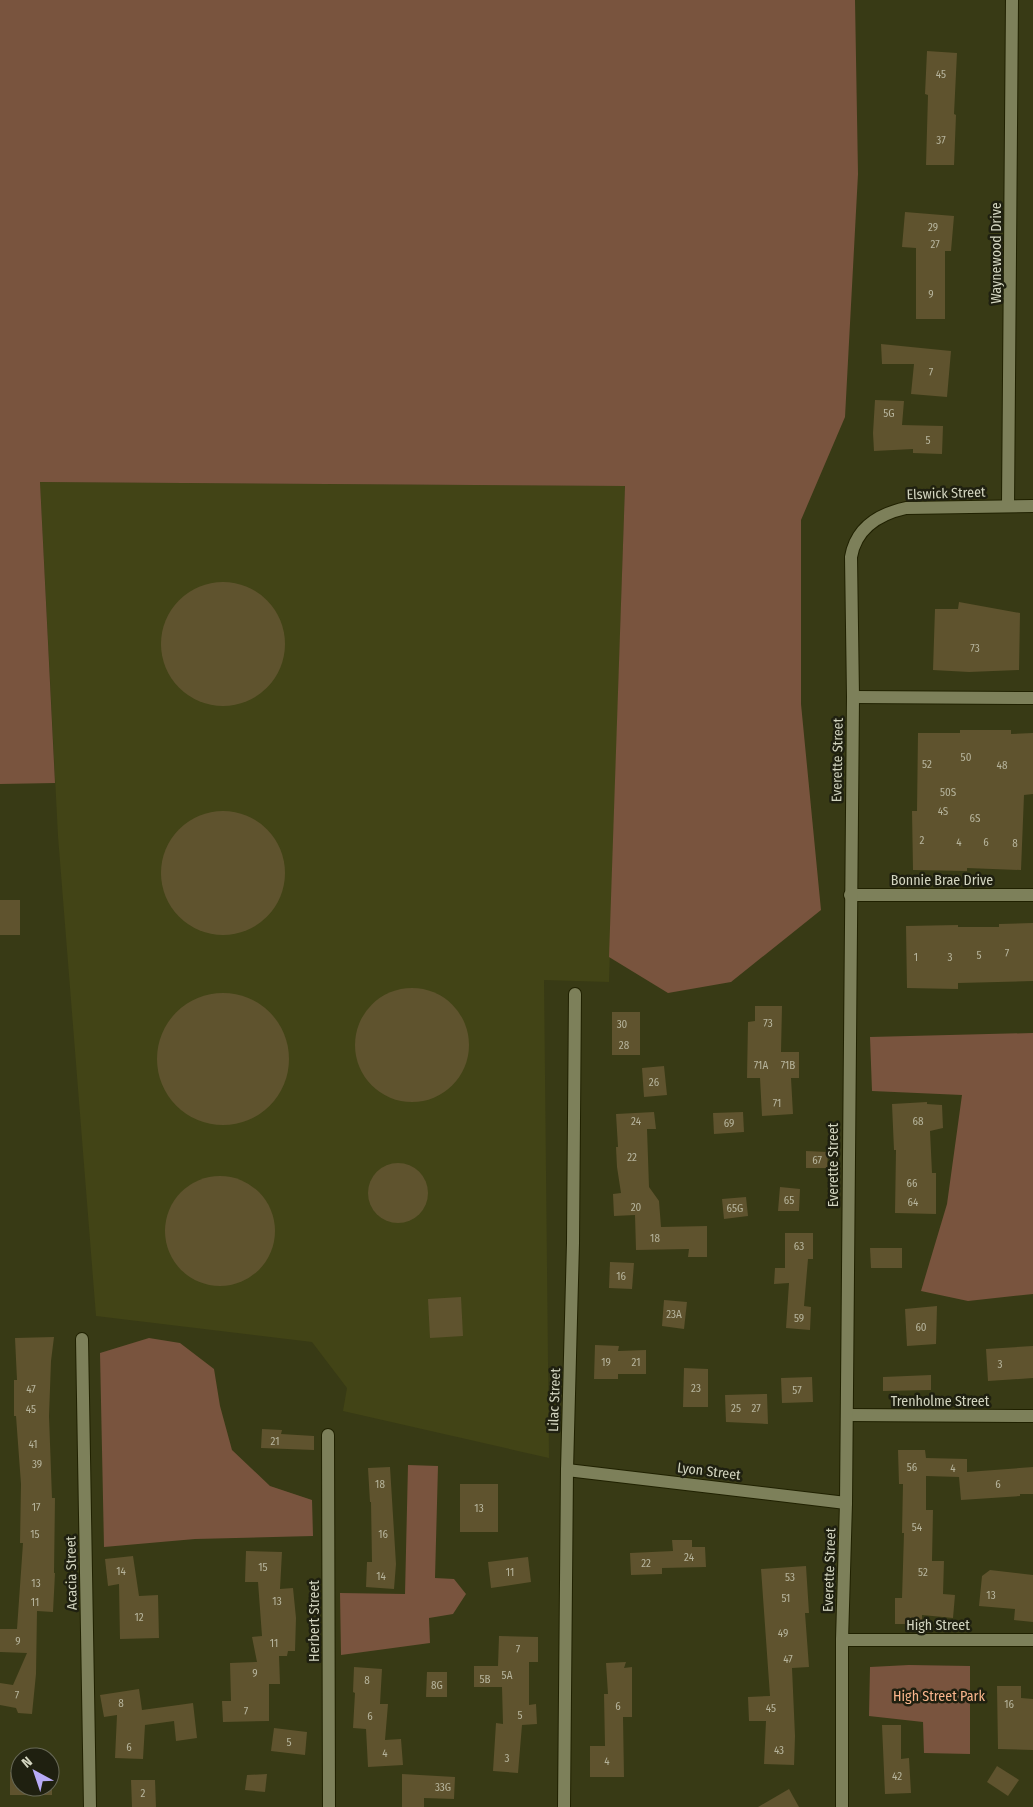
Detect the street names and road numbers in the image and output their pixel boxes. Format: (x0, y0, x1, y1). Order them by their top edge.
street label: Waynewood Drive (988, 202, 1005, 304)
street label: Elswick Street (906, 484, 986, 503)
street label: Everette Street (828, 717, 847, 802)
street label: Bonnie Brae Drive (891, 872, 993, 889)
street label: Everette Street (825, 1122, 842, 1207)
street label: Lilac Street (545, 1367, 564, 1432)
street label: Trenholme Street (891, 1393, 990, 1410)
street label: Lyon Street (676, 1459, 742, 1484)
street label: Everette Street (820, 1527, 839, 1612)
street label: Acacia Street (62, 1535, 81, 1610)
street label: Herbert Street (306, 1580, 323, 1662)
street label: High Street (906, 1617, 970, 1634)

